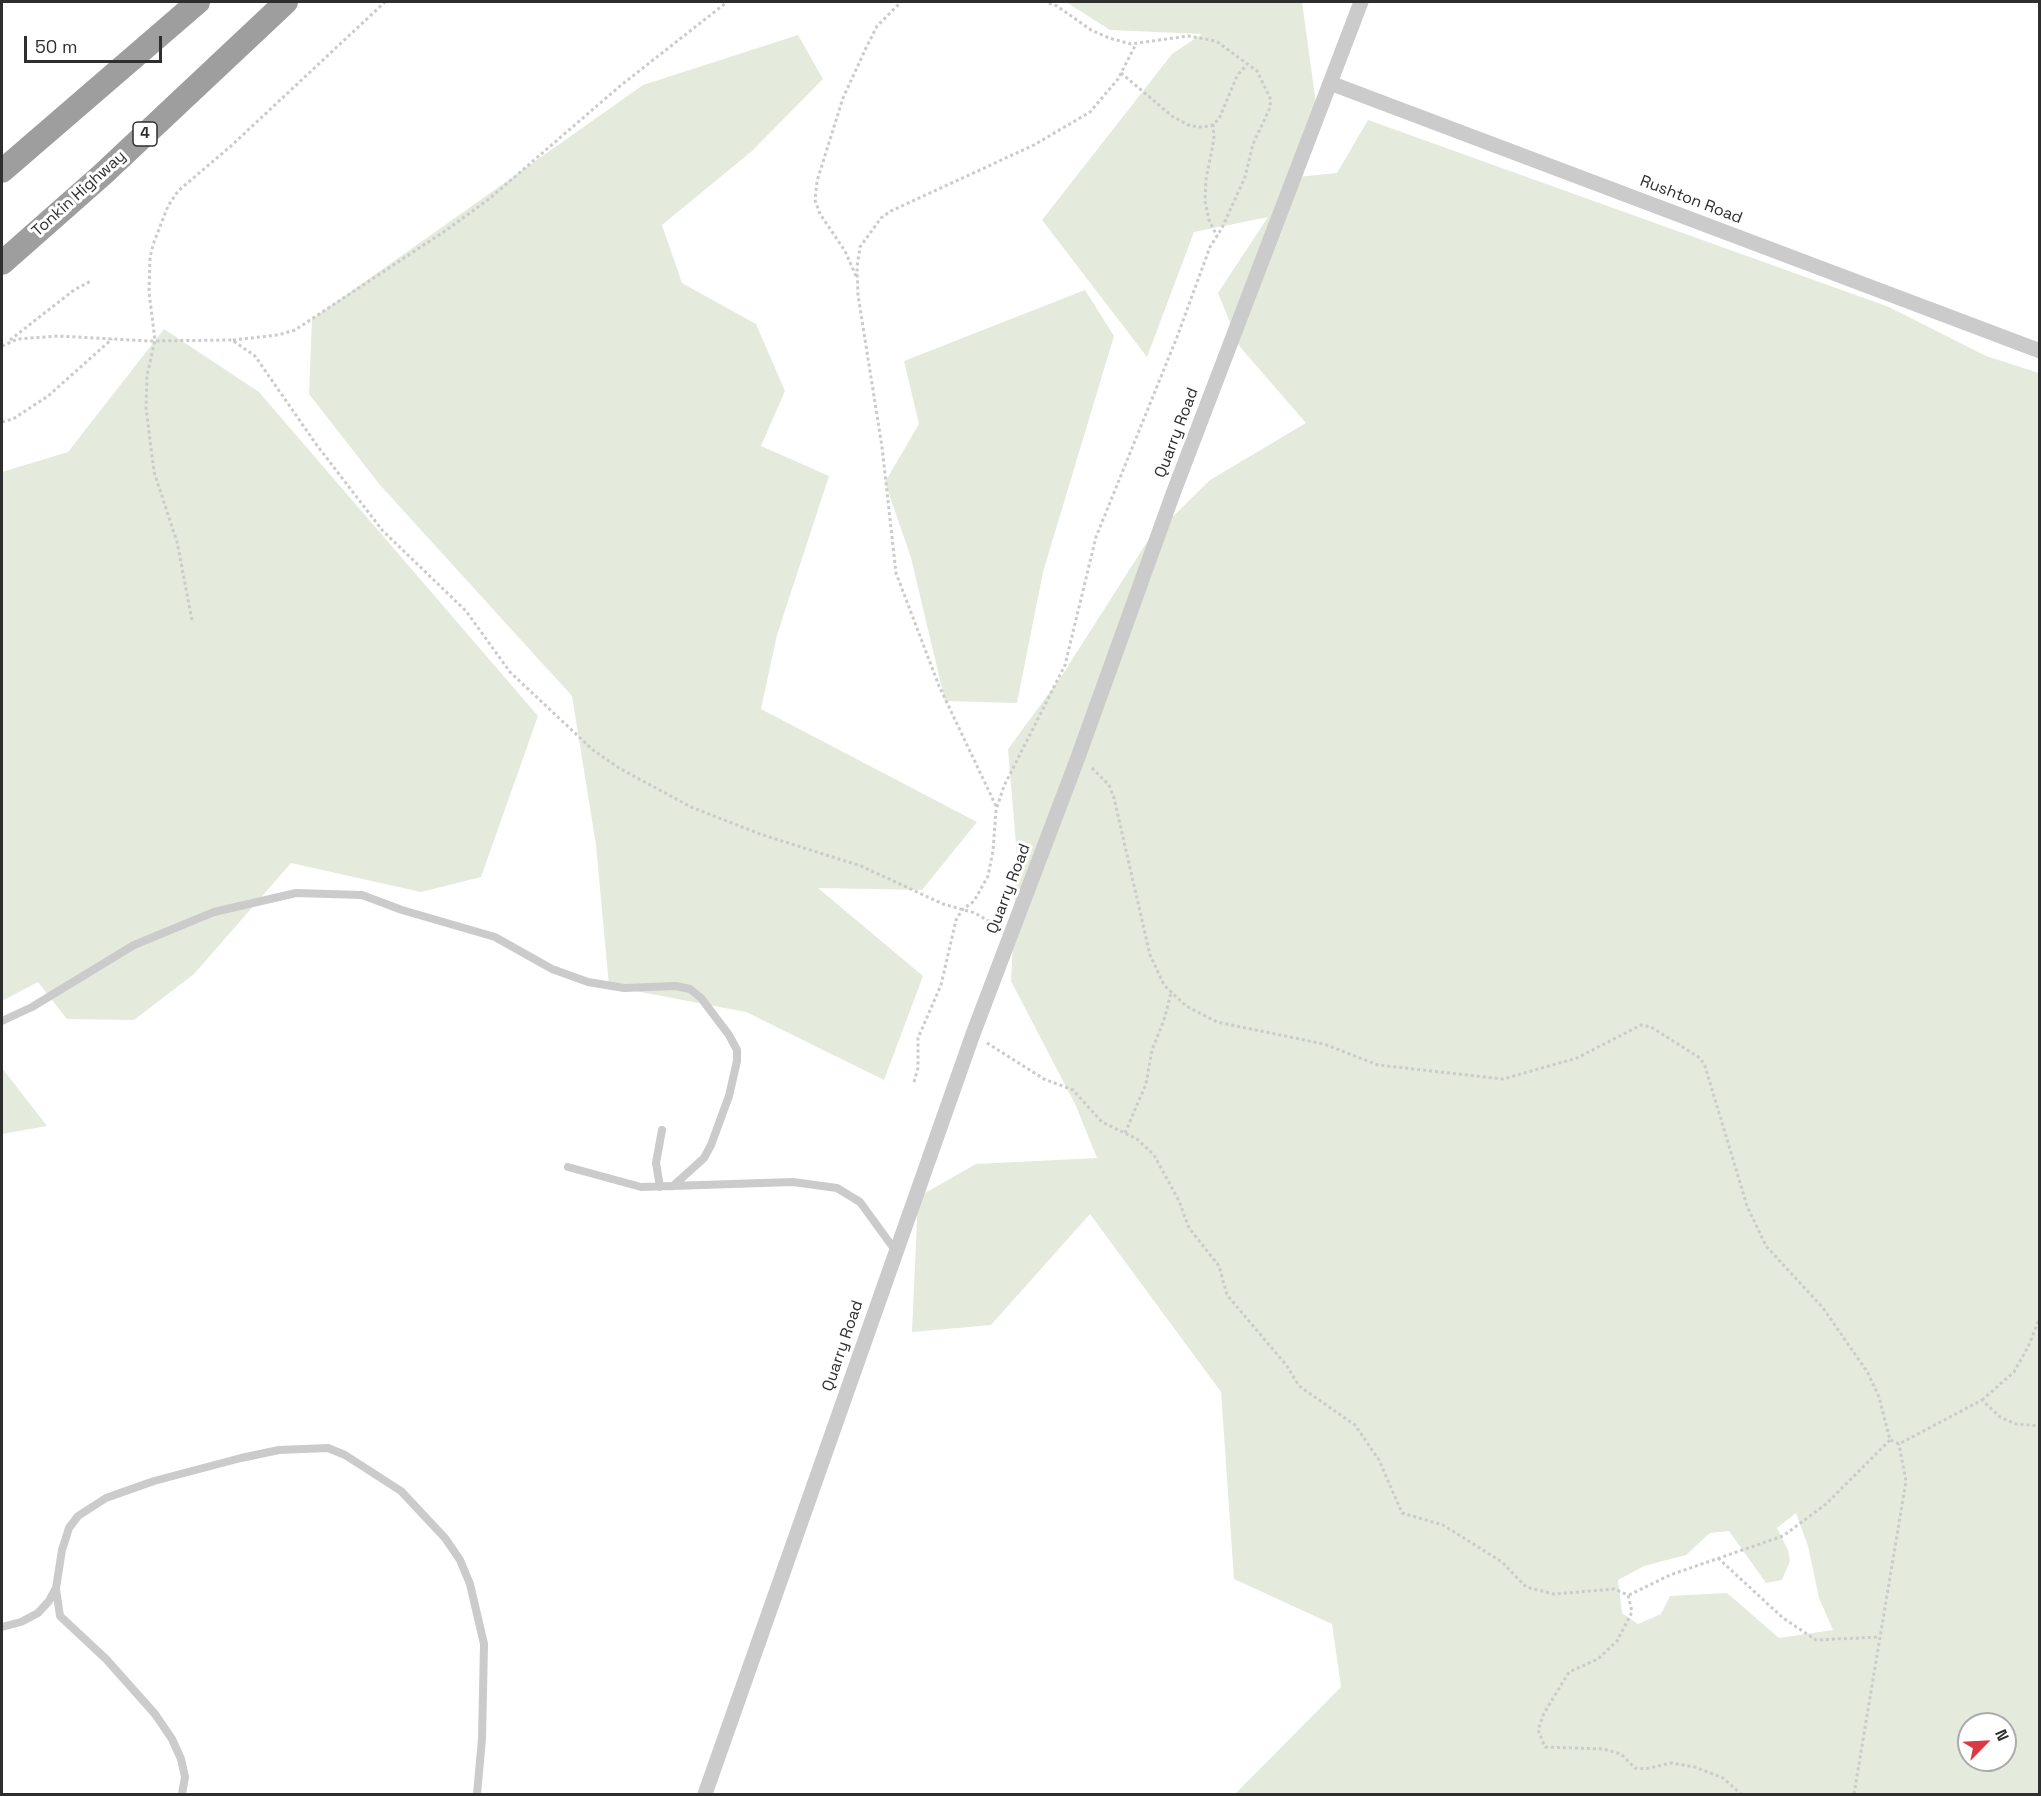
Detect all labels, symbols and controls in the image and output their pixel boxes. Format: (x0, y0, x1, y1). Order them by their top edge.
scale bar (27, 24, 165, 62)
text: 50 m (35, 35, 77, 58)
road number: 4 (133, 122, 157, 146)
street label: Tonkin Highway (28, 147, 130, 241)
street label: Rushton Road (1637, 172, 1745, 228)
street label: Quarry Road (1151, 385, 1203, 481)
street label: Quarry Road (983, 841, 1035, 937)
street label: Quarry Road (818, 1298, 868, 1394)
north arrow (1957, 1712, 2017, 1772)
text: N (1990, 1726, 2014, 1744)

